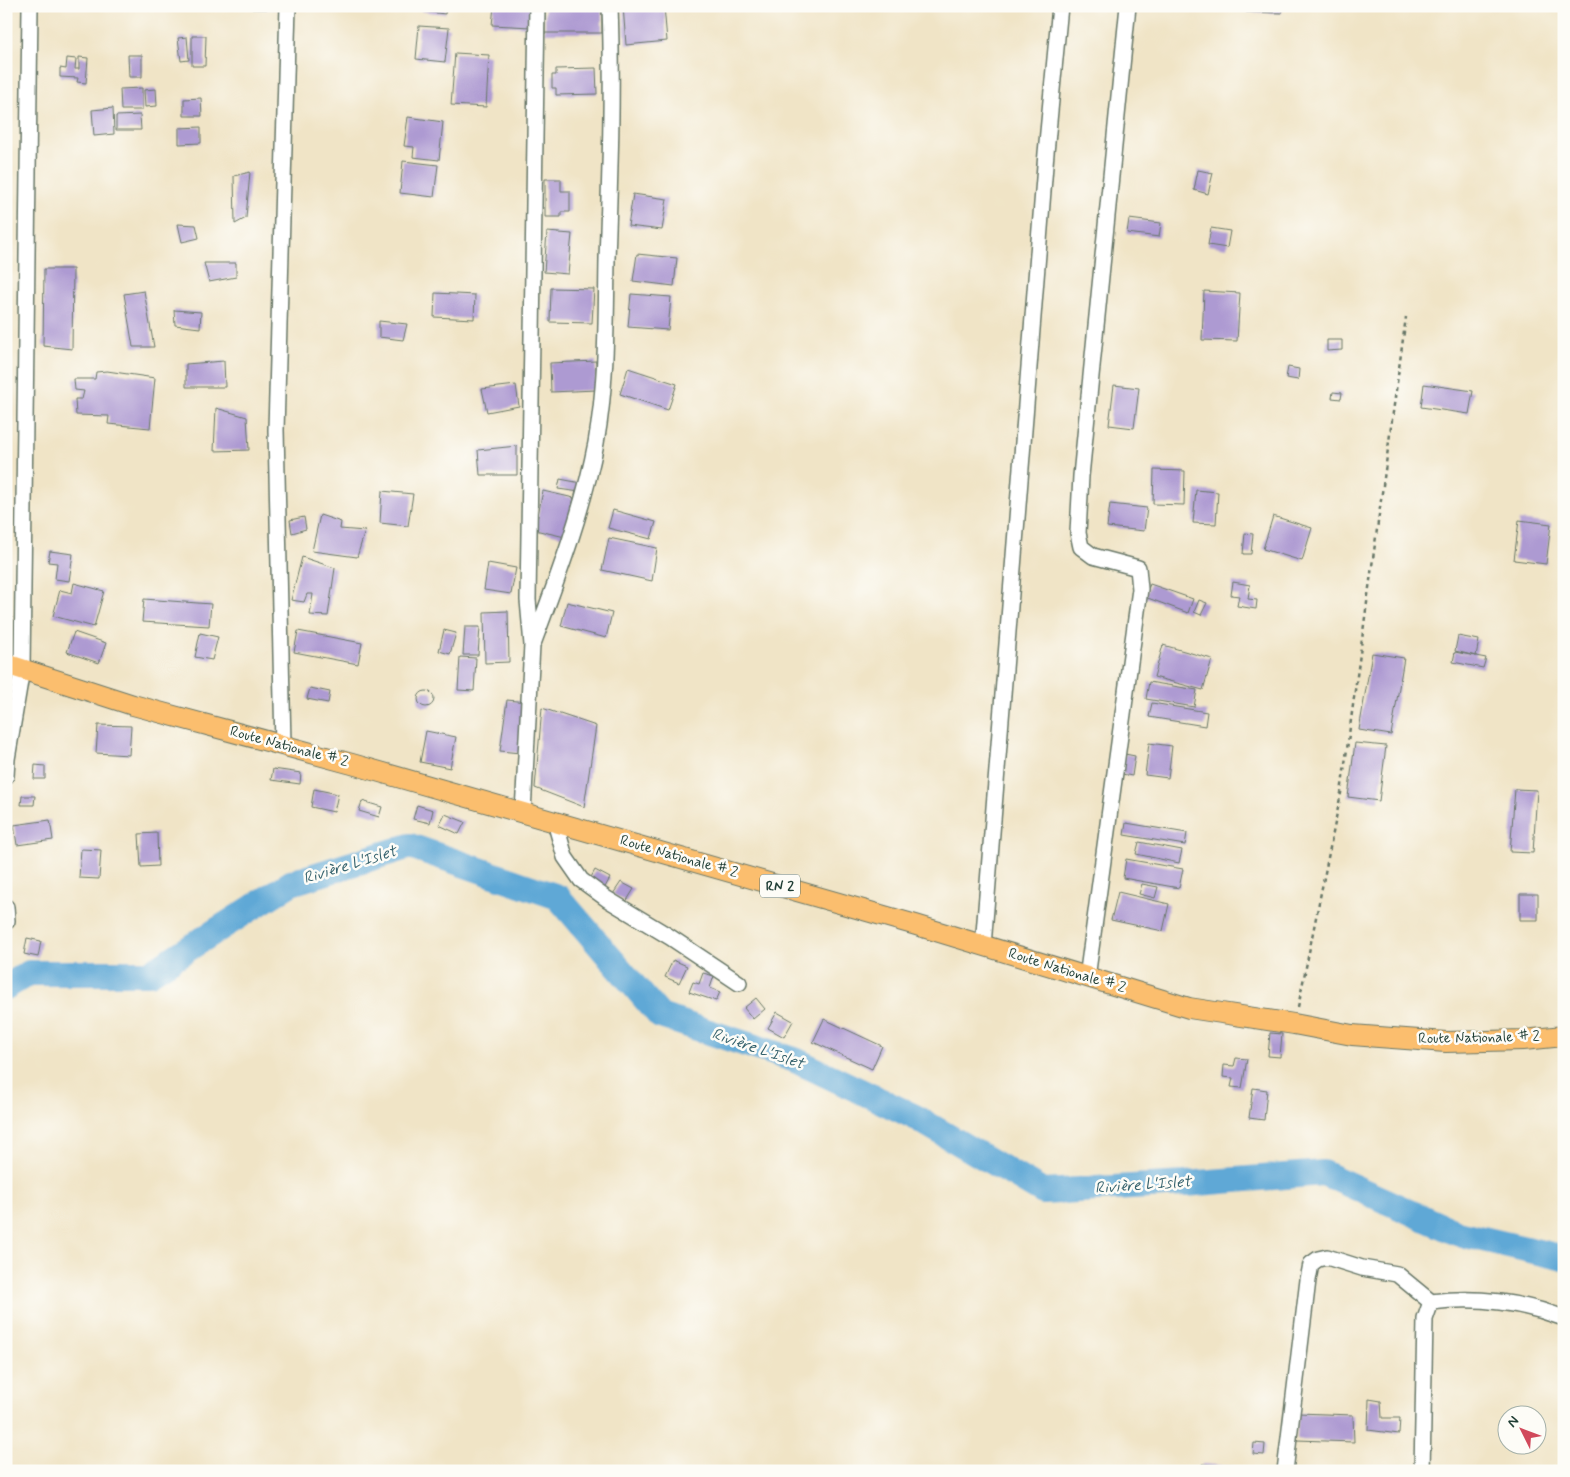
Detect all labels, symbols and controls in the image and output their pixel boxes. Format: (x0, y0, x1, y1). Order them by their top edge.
street label: Route Nationale # 2 (228, 722, 350, 772)
street label: Route Nationale # 2 (618, 831, 740, 883)
water label: Rivière L'Islet (301, 840, 401, 889)
road number: RN 2 (760, 874, 800, 898)
street label: Route Nationale # 2 (1006, 944, 1128, 998)
water label: Rivière L'Islet (709, 1023, 809, 1075)
street label: Route Nationale # 2 (1418, 1027, 1540, 1049)
water label: Rivière L'Islet (1094, 1171, 1194, 1199)
north arrow (1498, 1404, 1548, 1454)
text: N (1503, 1412, 1523, 1431)

